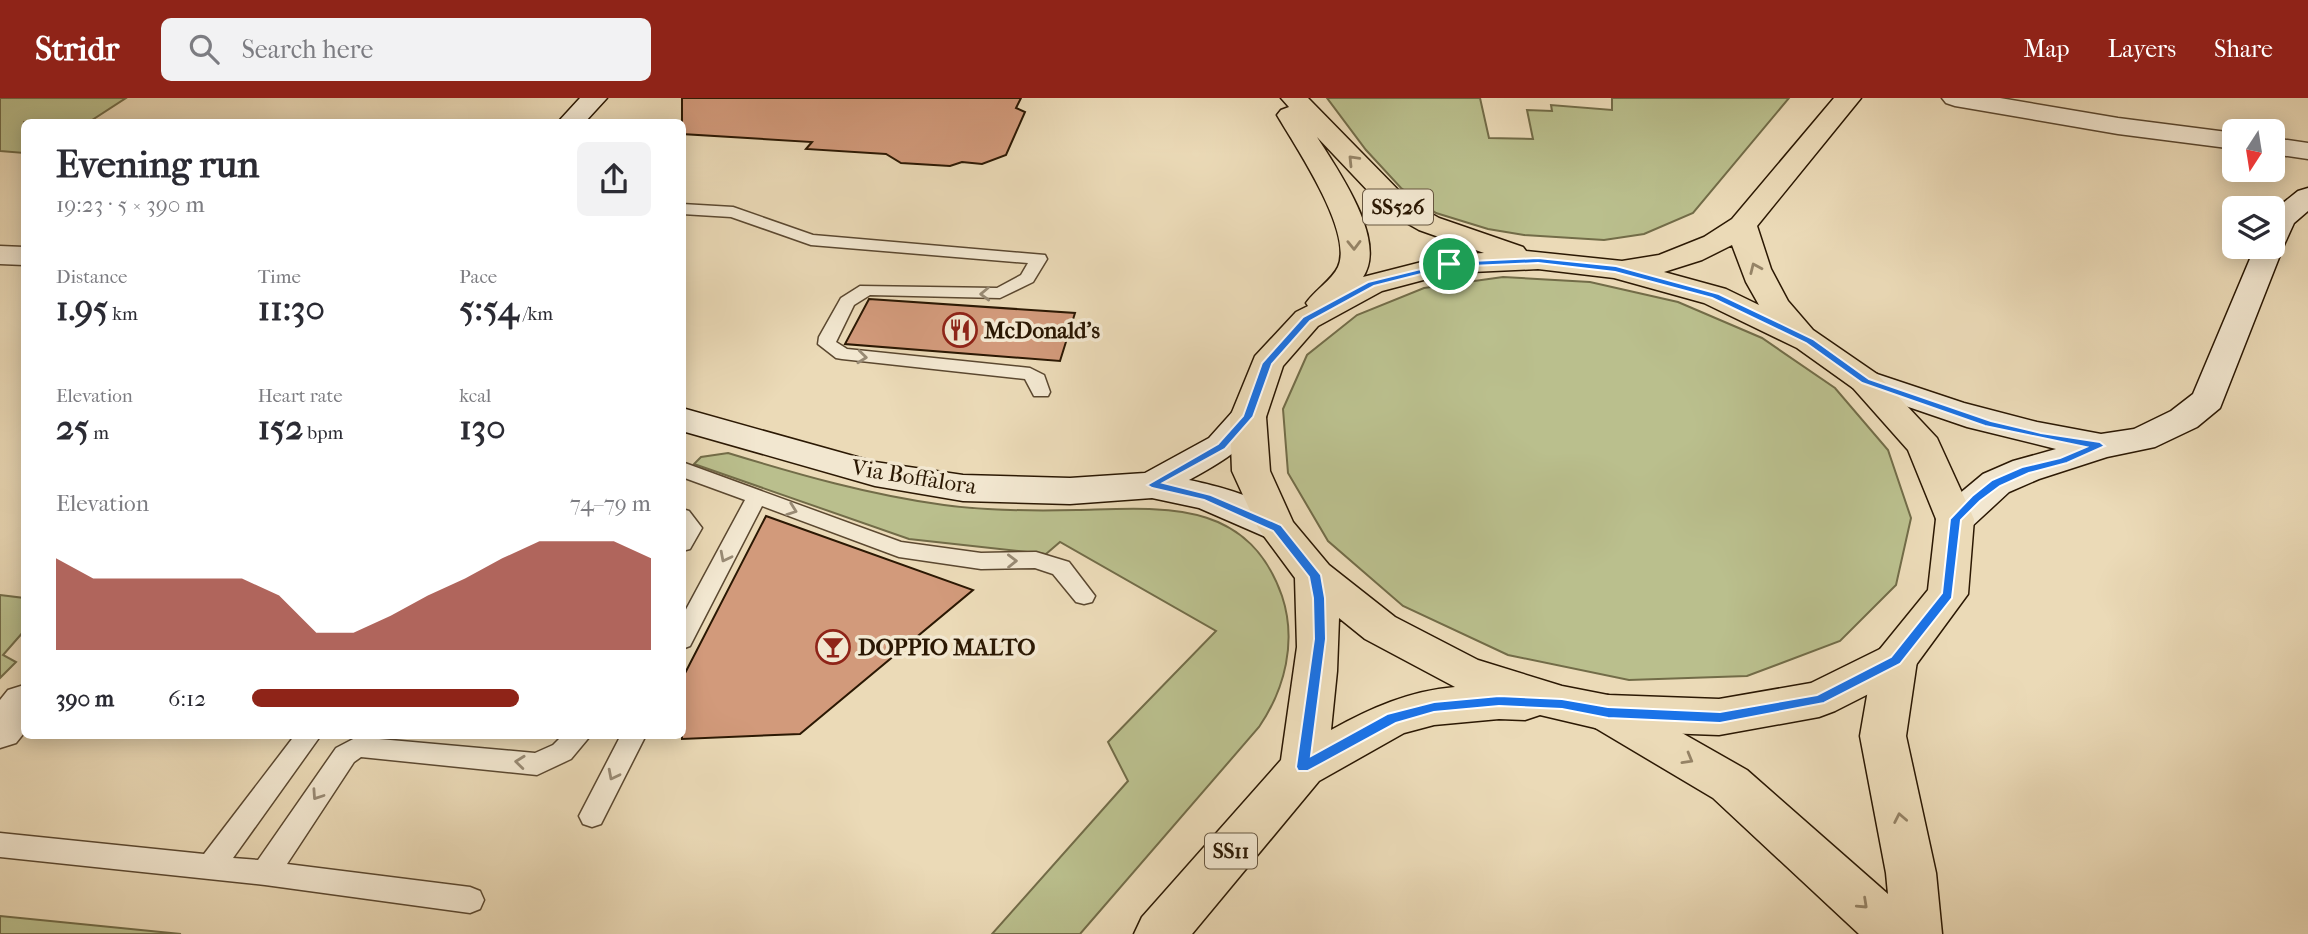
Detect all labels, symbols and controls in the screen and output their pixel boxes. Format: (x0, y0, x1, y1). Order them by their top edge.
search box (161, 18, 651, 81)
text: Stridr (35, 30, 119, 69)
icon: search (185, 30, 223, 68)
text: Search here (241, 34, 373, 65)
text: Map (2024, 35, 2070, 63)
text: Layers (2108, 35, 2176, 63)
text: Share (2214, 35, 2273, 63)
north arrow (2222, 119, 2286, 182)
map controls (2222, 119, 2285, 259)
text: Evening run (56, 142, 259, 187)
button: share (577, 142, 651, 216)
one-way arrow (1349, 155, 1362, 168)
road number: SS526 (1363, 190, 1433, 224)
text: 19:23 · 5 × 390 m (56, 191, 205, 218)
button: layers (2222, 196, 2285, 259)
pin (1419, 234, 1479, 294)
one-way arrow (1346, 240, 1362, 251)
icon: arrive (1430, 245, 1468, 283)
one-way arrow (1749, 263, 1763, 275)
text: Distance (56, 266, 127, 288)
text: Time (258, 266, 301, 288)
text: Pace (459, 266, 497, 288)
one-way arrow (980, 286, 991, 301)
text: 1.95 (56, 288, 108, 329)
text: 11:30 (258, 288, 325, 329)
text: 5:54 (459, 288, 519, 329)
text: km (108, 303, 138, 325)
text: /km (519, 303, 553, 325)
restaurant icon: McDonald's (941, 311, 979, 349)
place label: McDonald's (984, 317, 1100, 344)
one-way arrow (857, 349, 868, 364)
text: Elevation (56, 385, 133, 407)
text: Heart rate (258, 385, 343, 407)
text: kcal (459, 385, 491, 407)
text: 25 (56, 407, 89, 448)
text: 152 (258, 407, 303, 448)
text: 130 (459, 407, 506, 448)
text: m (89, 422, 109, 444)
text: bpm (303, 422, 343, 444)
street label: Via Boffalora (849, 454, 979, 500)
text: Elevation (56, 490, 149, 517)
text: 74–79 m (570, 490, 651, 517)
one-way arrow (786, 502, 798, 516)
one-way arrow (720, 550, 734, 563)
one-way arrow (1007, 553, 1018, 568)
bar icon: DOPPIO MALTO (814, 628, 852, 666)
place label: DOPPIO MALTO (858, 634, 1036, 661)
text: 390 m (56, 685, 114, 712)
text: 6:12 (168, 685, 206, 712)
one-way arrow (1680, 751, 1693, 764)
one-way arrow (514, 755, 526, 770)
one-way arrow (607, 768, 621, 780)
one-way arrow (313, 787, 325, 800)
one-way arrow (1893, 812, 1908, 824)
road number: SS11 (1205, 834, 1257, 868)
one-way arrow (1855, 895, 1868, 908)

